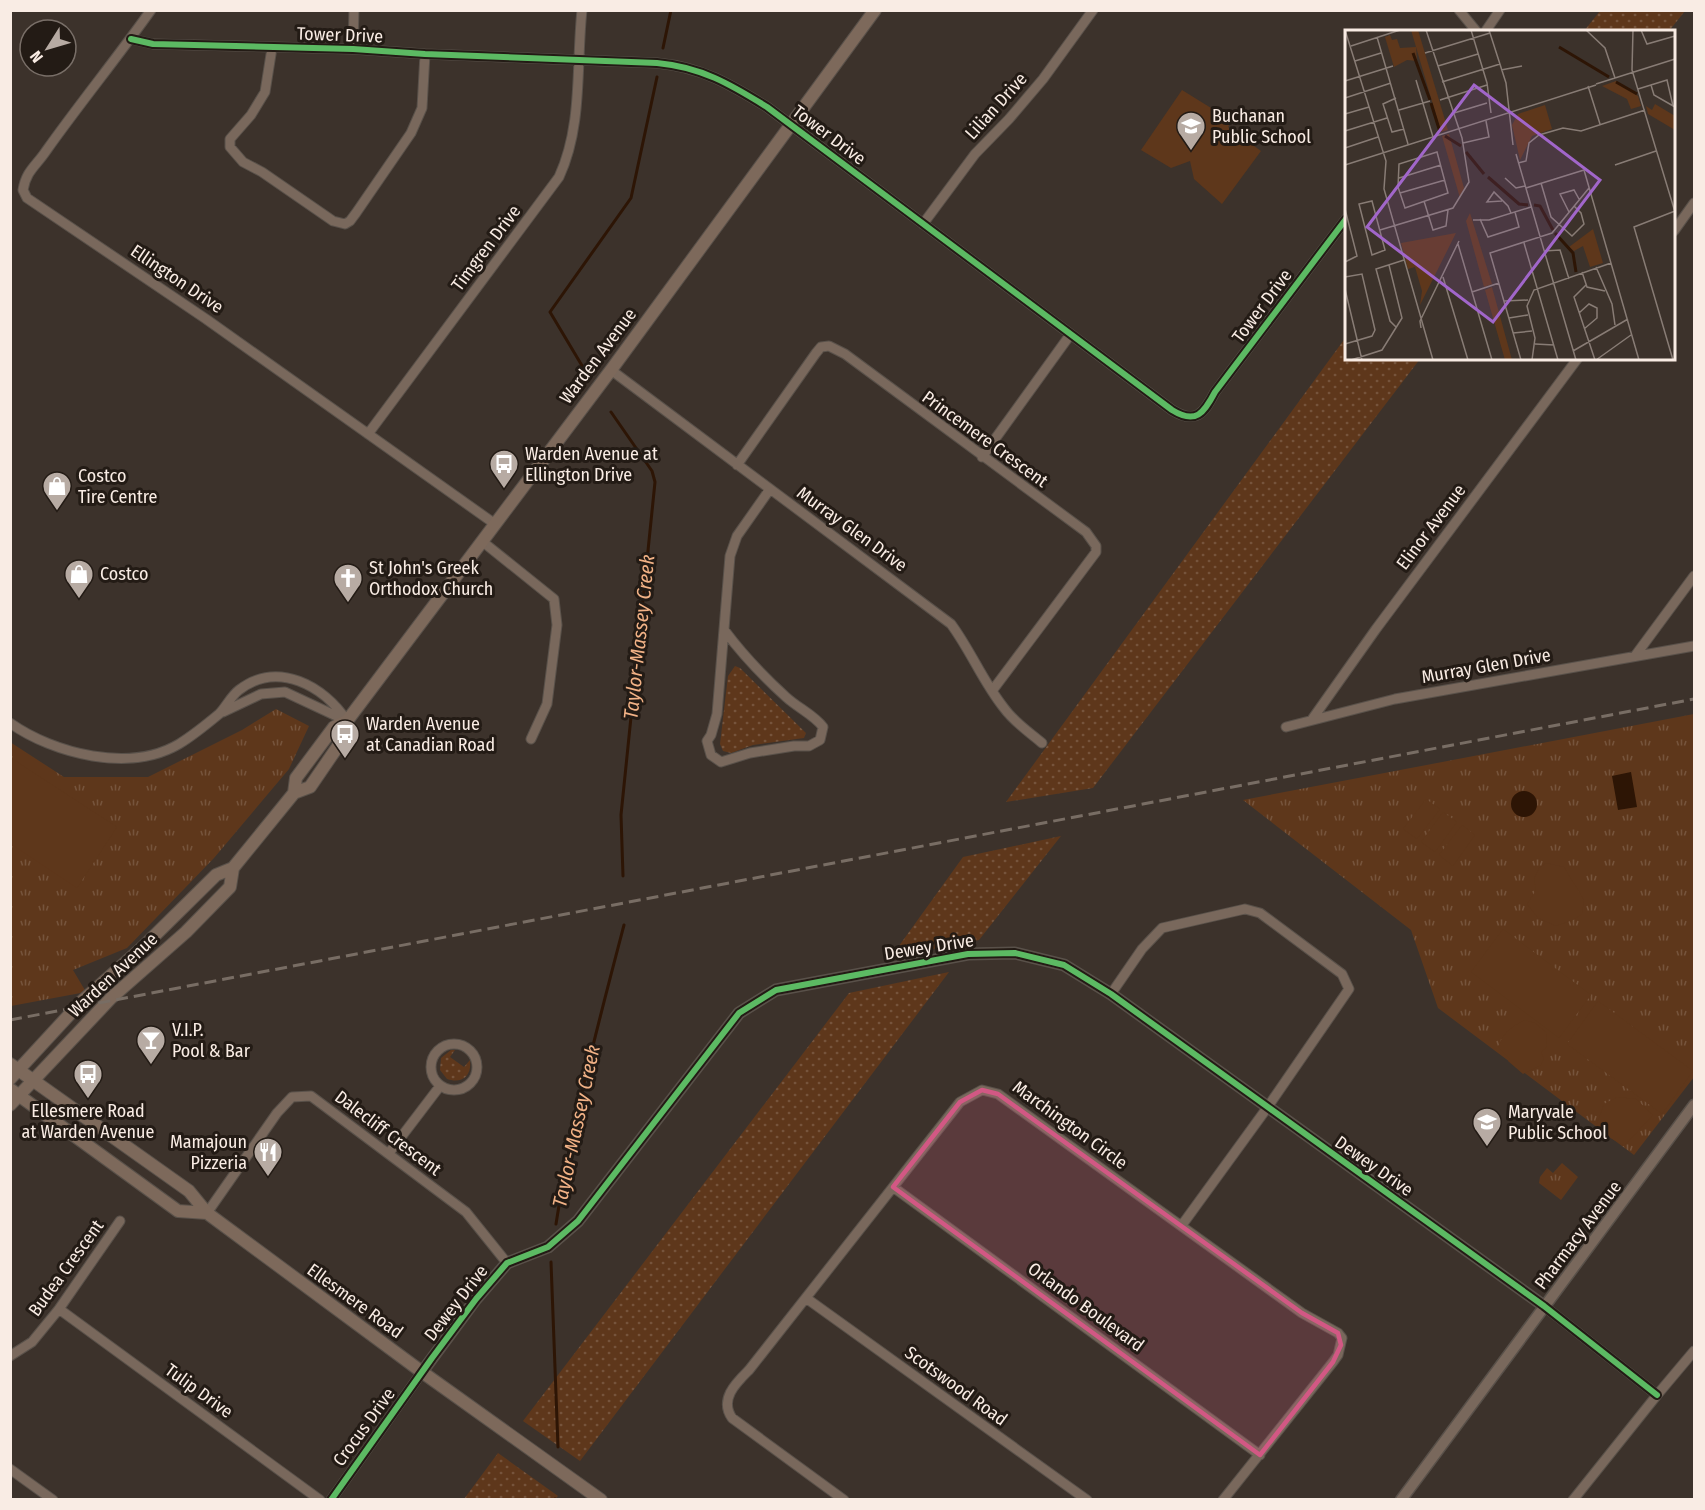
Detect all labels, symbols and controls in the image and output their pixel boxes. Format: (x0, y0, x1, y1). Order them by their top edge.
north arrow (18, 18, 78, 78)
street label: Tower Drive (297, 23, 384, 47)
inset map (1345, 30, 1675, 360)
text: N (26, 47, 47, 66)
street label: Lilian Drive (960, 68, 1032, 144)
street label: Tower Drive (788, 100, 870, 170)
place label: Buchanan Public School (1212, 105, 1311, 148)
school or university icon: Buchanan Public School (1175, 110, 1207, 152)
street label: Timgren Drive (447, 201, 525, 295)
street label: Ellington Drive (126, 240, 228, 318)
street label: Tower Drive (1227, 265, 1297, 347)
street label: Warden Avenue (555, 304, 641, 408)
street label: Princemere Crescent (918, 386, 1052, 492)
place label: Warden Avenue at Ellington Drive (525, 443, 658, 486)
bus stop icon: Warden Avenue at Ellington Drive (488, 448, 520, 490)
place label: Costco Tire Centre (78, 465, 158, 508)
shop icon: Costco Tire Centre (41, 470, 73, 512)
street label: Elinor Avenue (1392, 480, 1470, 574)
street label: Murray Glen Drive (793, 482, 911, 576)
water label: Taylor-Massey Creek (618, 553, 660, 721)
place label: St John's Greek Orthodox Church (369, 557, 493, 600)
shop icon: Costco (63, 558, 95, 600)
church icon: St John's Greek Orthodox Church (332, 562, 364, 604)
place label: Costco (100, 563, 148, 585)
street label: Murray Glen Drive (1420, 644, 1552, 688)
place label: Warden Avenue at Canadian Road (366, 713, 495, 756)
bus stop icon: Warden Avenue at Canadian Road (329, 718, 361, 760)
street label: Warden Avenue (64, 928, 162, 1022)
street label: Dewey Drive (883, 929, 975, 965)
place label: V.I.P. Pool & Bar (172, 1019, 251, 1062)
bar icon: V.I.P. Pool & Bar (135, 1024, 167, 1066)
water label: Taylor-Massey Creek (547, 1042, 605, 1209)
bus stop icon: Ellesmere Road at Warden Avenue (72, 1058, 104, 1100)
street label: Marchington Circle (1008, 1076, 1132, 1174)
street label: Dalecliff Crescent (330, 1086, 446, 1180)
place label: Ellesmere Road at Warden Avenue (22, 1100, 155, 1143)
place label: Maryvale Public School (1508, 1101, 1607, 1144)
school or university icon: Maryvale Public School (1471, 1106, 1503, 1148)
place label: Mamajoun Pizzeria (170, 1131, 247, 1174)
street label: Dewey Drive (1331, 1131, 1417, 1201)
restaurant icon: Mamajoun Pizzeria (252, 1136, 284, 1178)
street label: Pharmacy Avenue (1530, 1176, 1626, 1294)
street label: Budea Crescent (24, 1216, 108, 1320)
street label: Orlando Boulevard (1024, 1258, 1148, 1356)
street label: Ellesmere Road (303, 1259, 407, 1343)
street label: Dewey Drive (420, 1261, 493, 1345)
street label: Scotswood Road (901, 1342, 1011, 1430)
street label: Tulip Drive (161, 1359, 237, 1423)
street label: Crocus Drive (328, 1384, 400, 1470)

